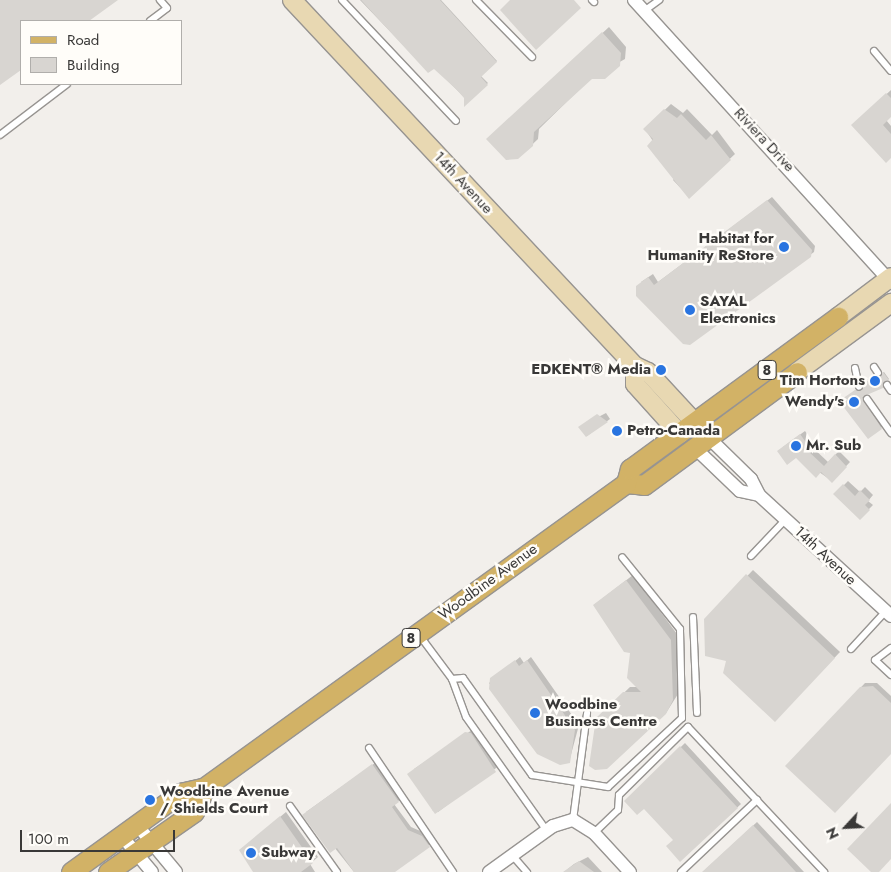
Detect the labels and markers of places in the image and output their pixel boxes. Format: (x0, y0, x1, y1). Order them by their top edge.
place label: Habitat for Humanity ReStore (648, 229, 774, 264)
marker: Habitat for Humanity ReStore (778, 241, 790, 253)
place label: SAYAL Electronics (700, 292, 776, 327)
marker: SAYAL Electronics (684, 304, 696, 316)
place label: EDKENT® Media (531, 361, 651, 379)
marker: EDKENT® Media (655, 364, 667, 376)
place label: Tim Hortons (780, 372, 865, 390)
marker: Tim Hortons (869, 375, 881, 387)
place label: Wendy's (785, 393, 844, 411)
marker: Wendy's (848, 396, 860, 408)
place label: Petro-Canada (627, 422, 720, 440)
marker: Petro-Canada (611, 425, 623, 437)
place label: Mr. Sub (806, 437, 861, 455)
marker: Mr. Sub (790, 440, 802, 452)
place label: Woodbine Business Centre (545, 695, 657, 730)
marker: Woodbine Business Centre (529, 707, 541, 719)
place label: Woodbine Avenue / Shields Court (160, 782, 289, 817)
marker: Woodbine Avenue / Shields Court (144, 794, 156, 806)
place label: Subway (261, 844, 315, 862)
marker: Subway (245, 847, 257, 859)

